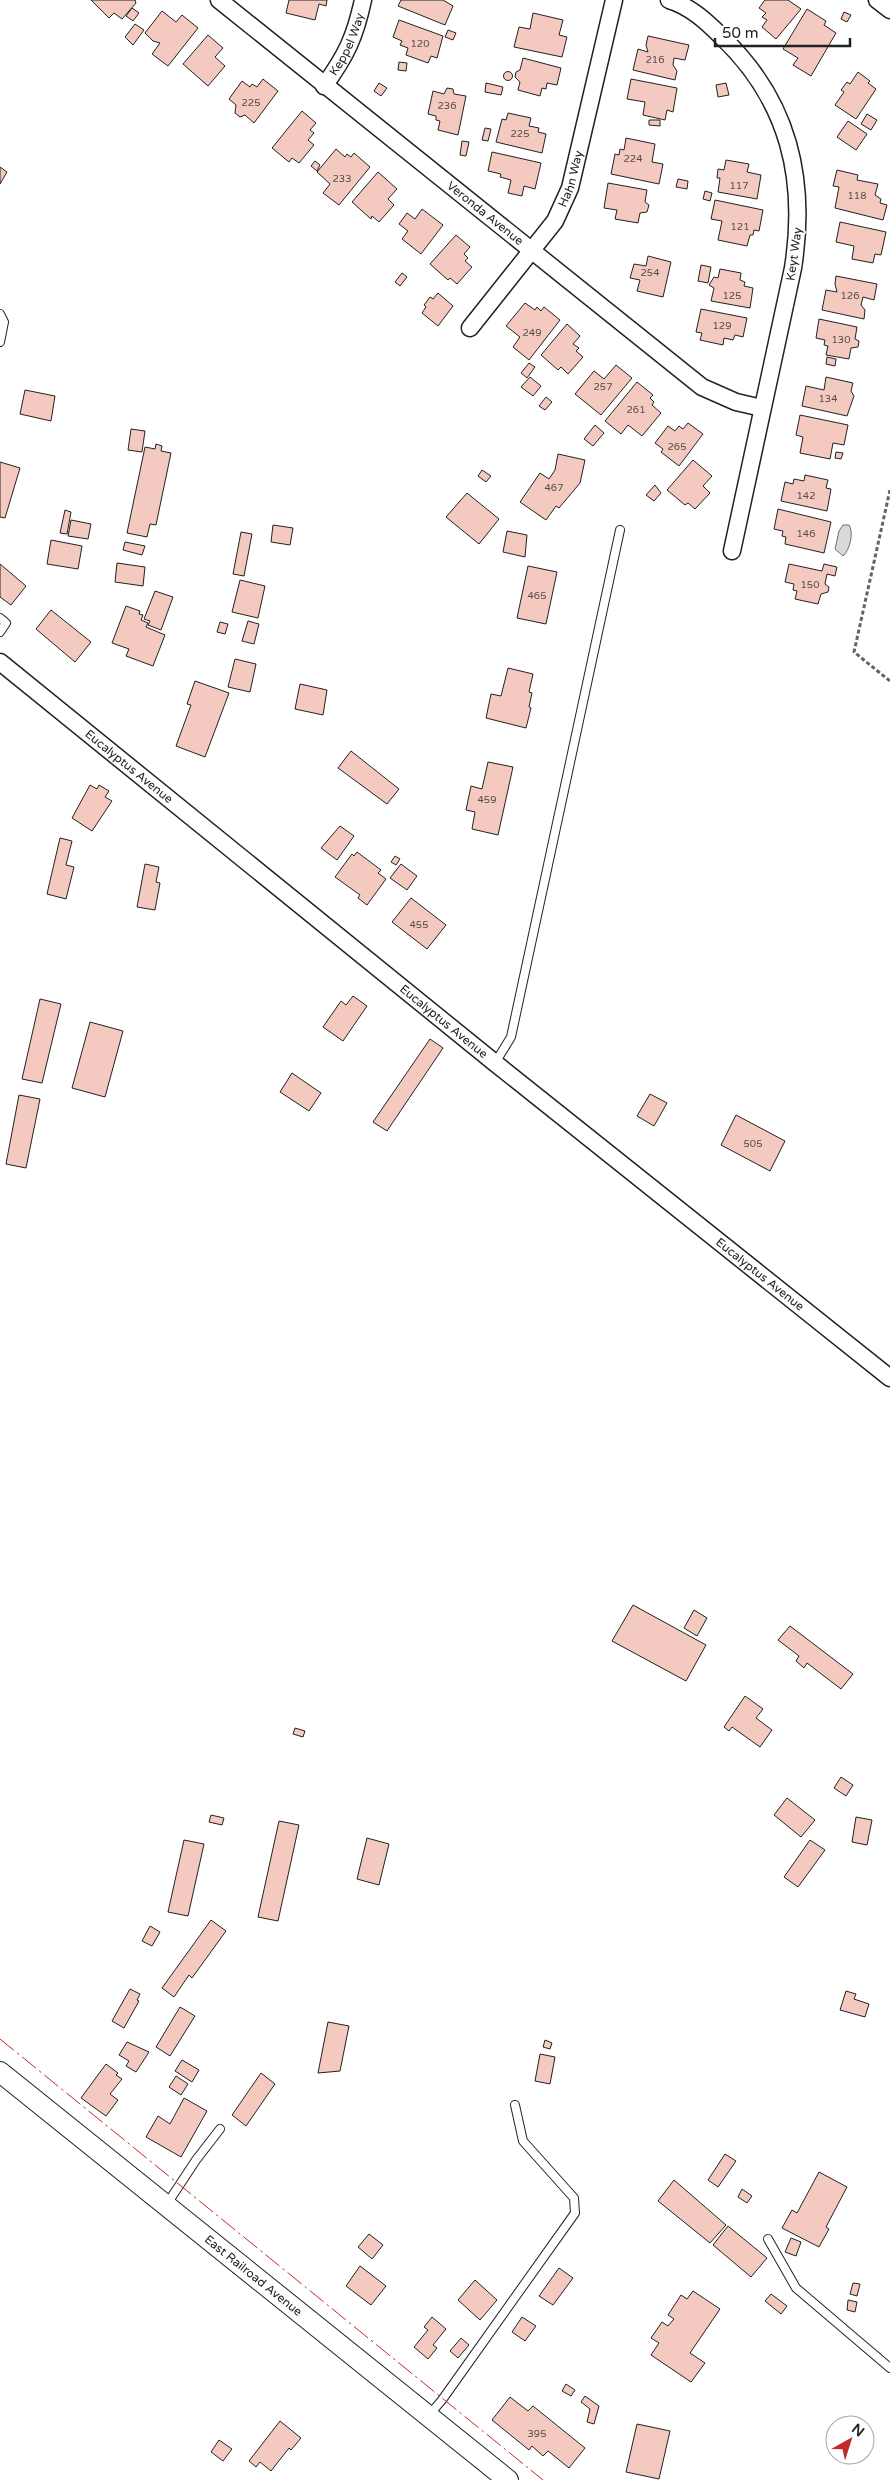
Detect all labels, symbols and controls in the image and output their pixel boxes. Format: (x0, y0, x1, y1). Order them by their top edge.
street label: Keppel Way (326, 11, 367, 78)
scale bar (715, 15, 850, 47)
text: 50 m (722, 24, 759, 42)
house number: 120 (411, 38, 429, 50)
house number: 216 (646, 54, 664, 66)
house number: 225 (242, 97, 260, 109)
house number: 236 (438, 100, 456, 112)
house number: 225 (511, 128, 529, 140)
street label: Hahn Way (555, 149, 586, 209)
house number: 224 (624, 153, 642, 165)
house number: 233 (333, 173, 351, 185)
street label: Veronda Avenue (444, 178, 526, 248)
house number: 117 (730, 180, 748, 192)
house number: 118 (848, 190, 866, 202)
house number: 121 (731, 221, 749, 233)
street label: Keyt Way (783, 226, 805, 282)
house number: 254 (641, 267, 659, 279)
house number: 125 (723, 290, 741, 302)
house number: 126 (841, 290, 859, 302)
house number: 129 (713, 320, 731, 332)
house number: 249 (523, 327, 541, 339)
house number: 130 (832, 334, 850, 346)
house number: 257 (594, 381, 612, 393)
house number: 134 (819, 393, 837, 405)
house number: 261 (627, 404, 645, 416)
house number: 265 (668, 441, 686, 453)
house number: 467 (545, 482, 563, 494)
house number: 142 (797, 490, 815, 502)
house number: 146 (797, 528, 815, 540)
house number: 150 (801, 579, 819, 591)
house number: 465 (528, 590, 546, 602)
street label: Eucalyptus Avenue (82, 727, 176, 806)
house number: 459 (478, 794, 496, 806)
house number: 455 (410, 919, 428, 931)
street label: Eucalyptus Avenue (397, 982, 490, 1061)
house number: 505 (744, 1138, 762, 1150)
street label: Eucalyptus Avenue (713, 1235, 807, 1314)
street label: East Railroad Avenue (202, 2232, 305, 2319)
north arrow (825, 2415, 875, 2465)
text: N (848, 2420, 868, 2440)
house number: 395 (528, 2428, 546, 2440)

